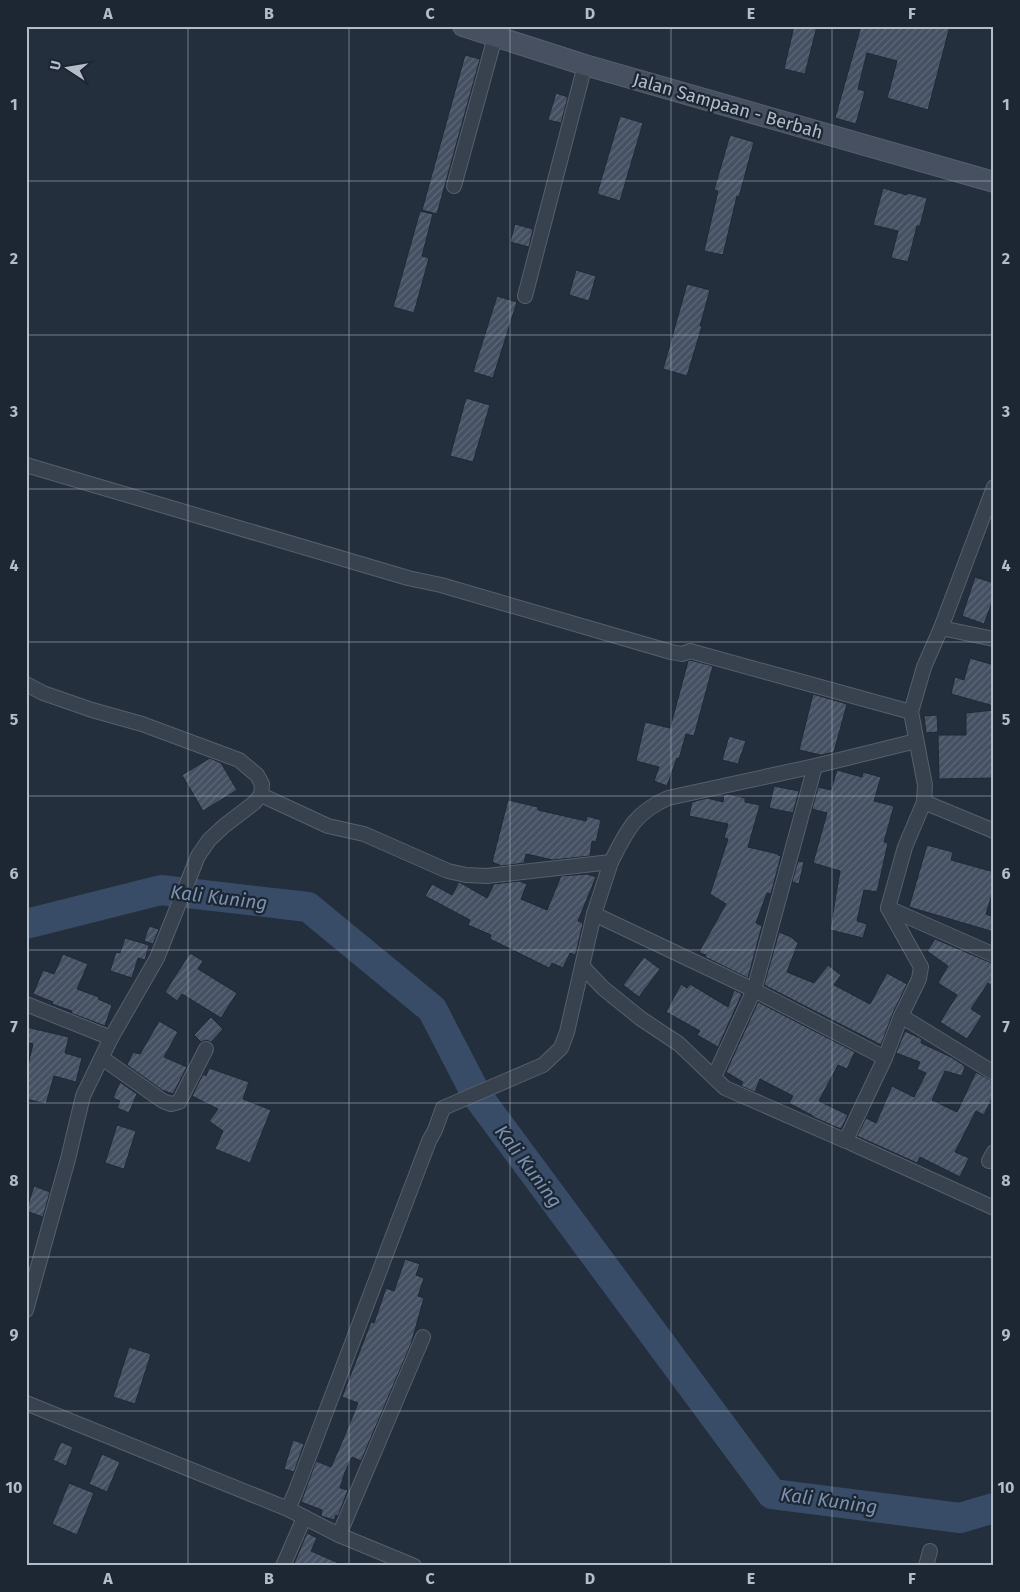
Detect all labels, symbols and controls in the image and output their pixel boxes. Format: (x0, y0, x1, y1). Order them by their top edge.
text: A (102, 4, 113, 23)
text: B (264, 4, 274, 23)
text: C (425, 4, 435, 23)
text: D (585, 4, 595, 23)
text: E (747, 4, 755, 23)
text: F (908, 4, 916, 23)
north arrow (42, 42, 92, 92)
text: U (47, 59, 65, 72)
street label: Jalan Sampaan - Berbah (631, 68, 825, 144)
text: 1 (10, 95, 18, 114)
text: 1 (1002, 95, 1010, 114)
text: 2 (10, 249, 18, 268)
text: 2 (1002, 249, 1010, 268)
text: 3 (9, 402, 18, 421)
text: 3 (1001, 402, 1010, 421)
text: 4 (9, 556, 19, 575)
text: 4 (1001, 556, 1011, 575)
text: 5 (10, 710, 19, 729)
text: 5 (1002, 710, 1011, 729)
text: 6 (9, 864, 19, 883)
text: 6 (1001, 864, 1011, 883)
water label: Kali Kuning (169, 880, 269, 915)
text: 7 (10, 1017, 18, 1036)
text: 7 (1002, 1017, 1010, 1036)
water label: Kali Kuning (490, 1120, 567, 1212)
text: 8 (9, 1171, 19, 1190)
text: 8 (1001, 1171, 1011, 1190)
text: 9 (10, 1325, 19, 1344)
text: 9 (1002, 1325, 1011, 1344)
text: 10 (6, 1478, 22, 1497)
text: 10 (998, 1478, 1014, 1497)
water label: Kali Kuning (779, 1482, 879, 1519)
text: A (102, 1569, 113, 1588)
text: B (264, 1569, 274, 1588)
text: C (425, 1569, 435, 1588)
text: D (585, 1569, 595, 1588)
text: E (747, 1569, 755, 1588)
text: F (908, 1569, 916, 1588)

